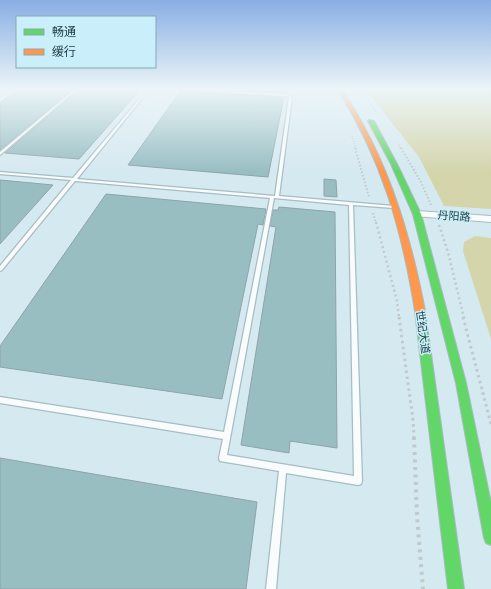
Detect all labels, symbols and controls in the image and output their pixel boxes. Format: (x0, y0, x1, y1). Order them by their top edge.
legend (16, 16, 156, 68)
text: 畅通 (52, 24, 76, 38)
text: 缓行 (52, 44, 76, 58)
street label: 丹阳路 (437, 208, 471, 223)
street label: 世纪大道 (414, 309, 433, 355)

